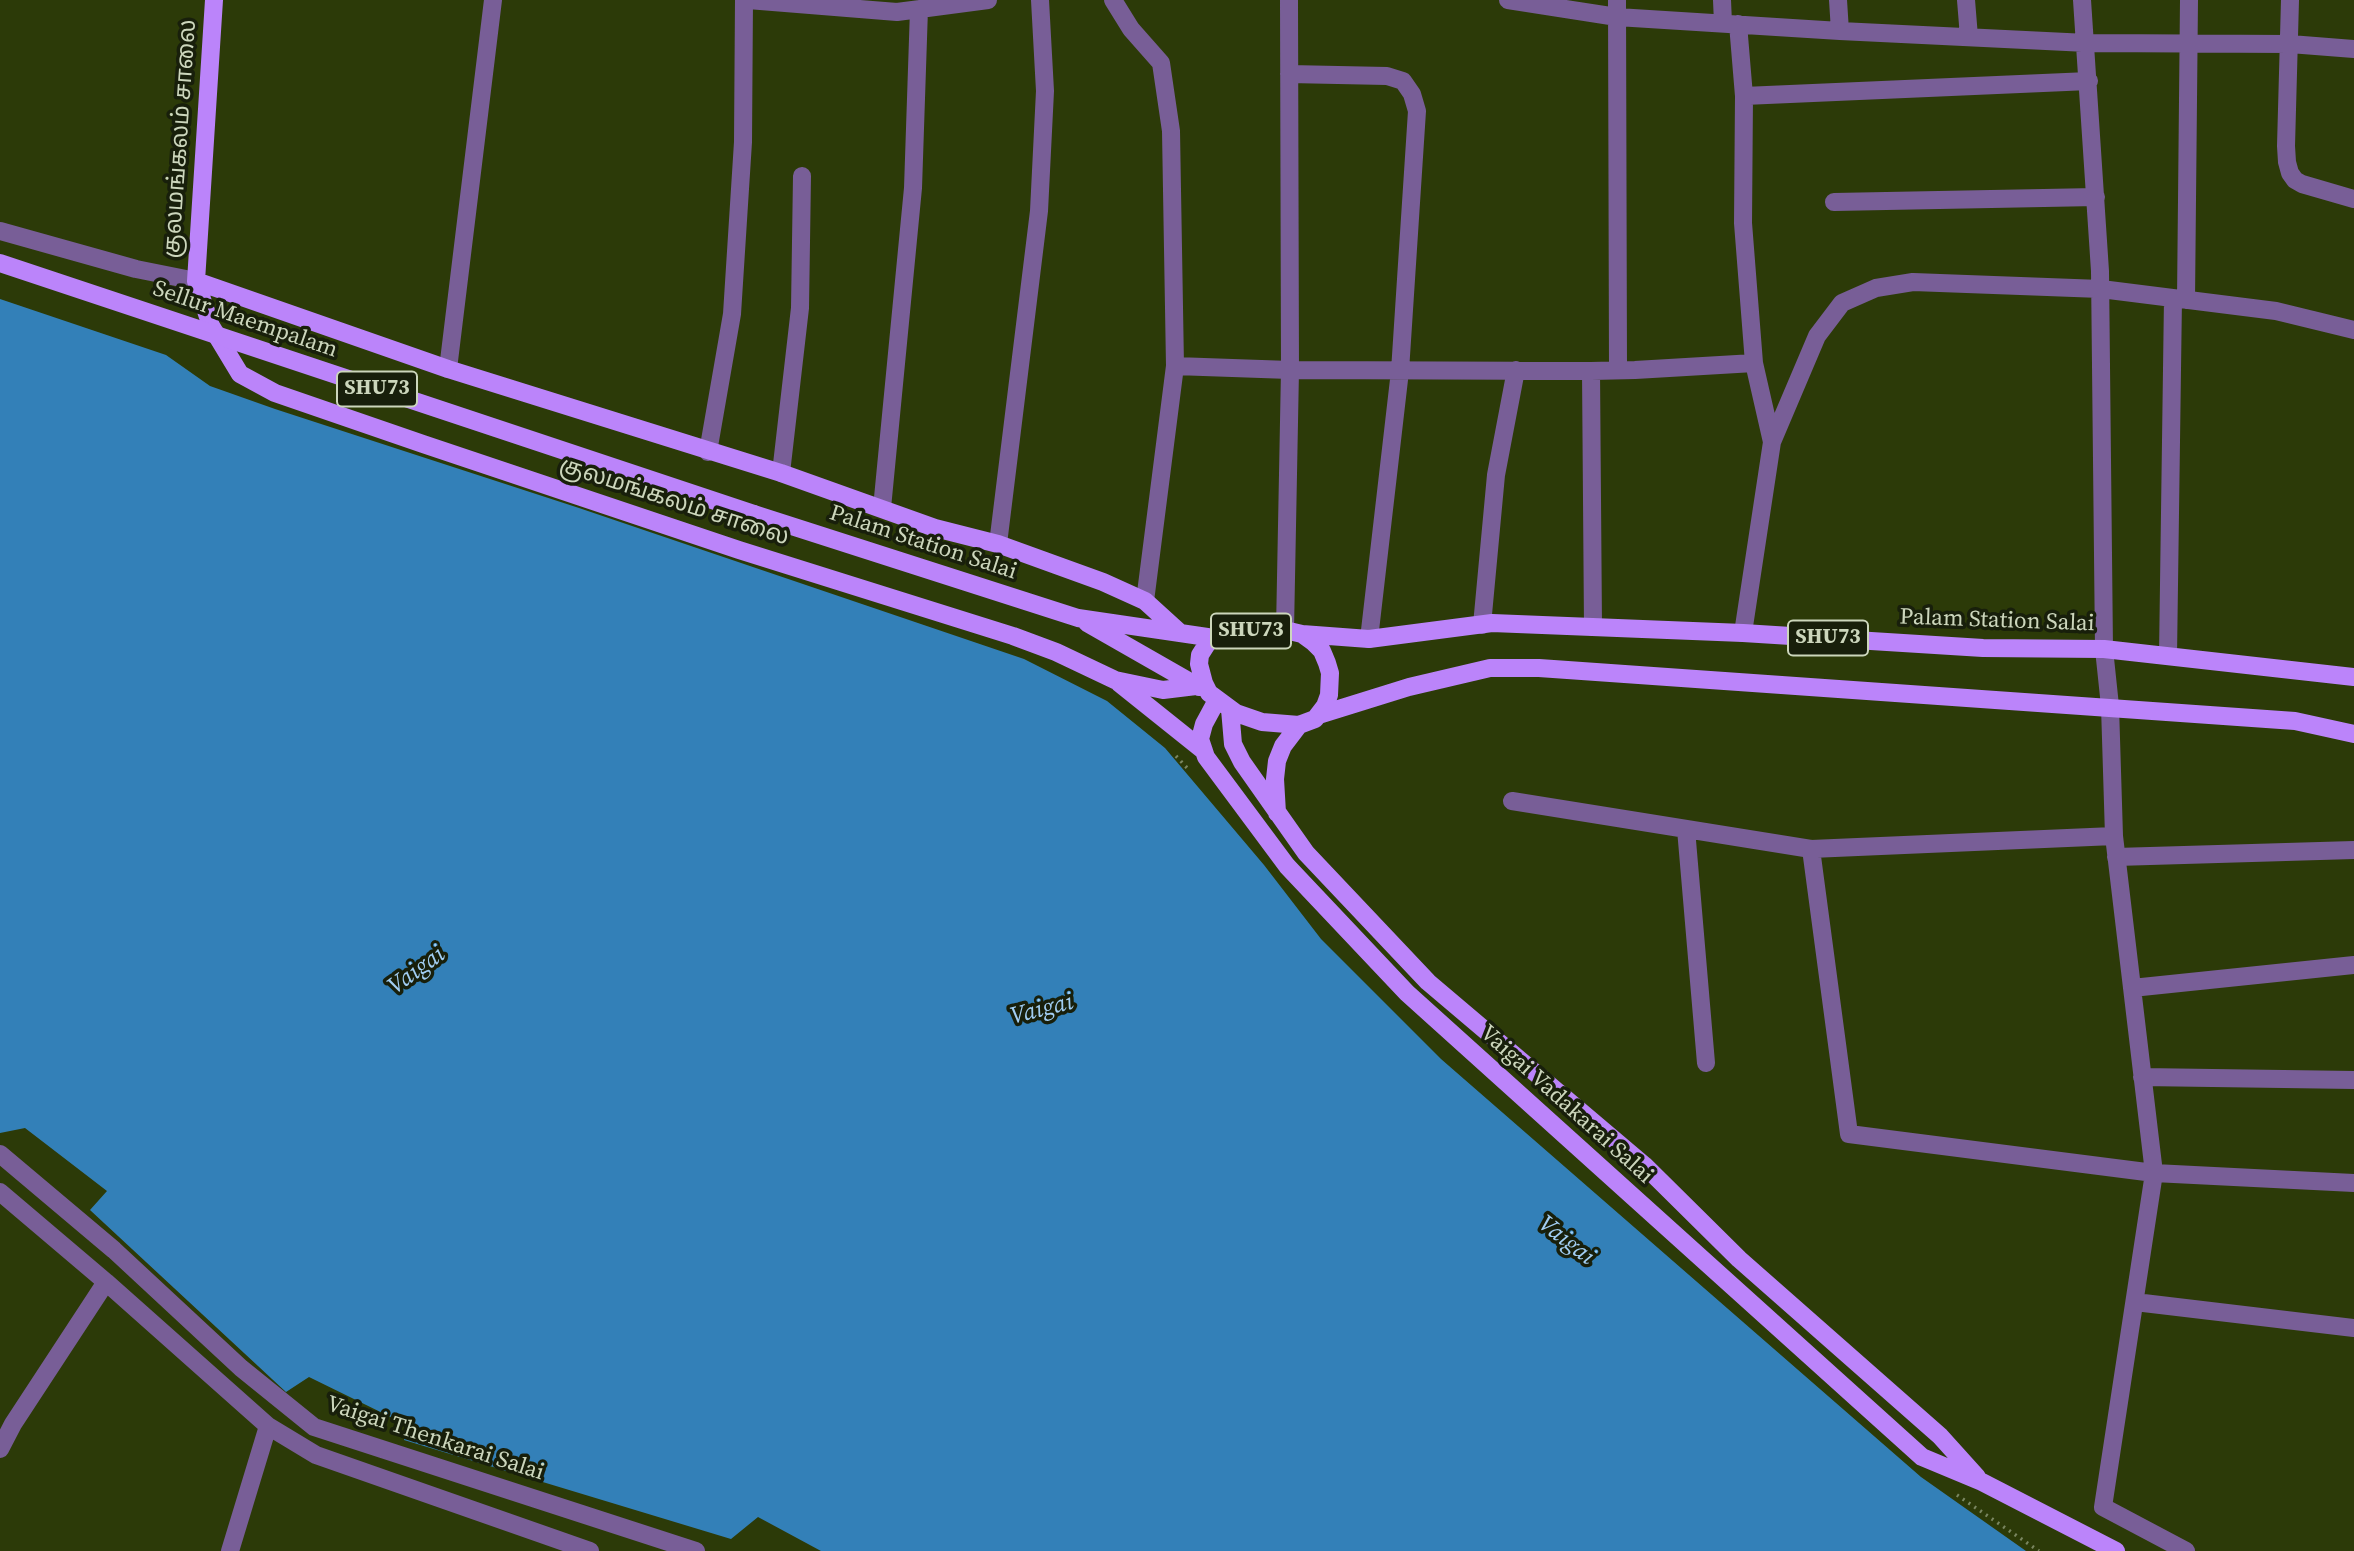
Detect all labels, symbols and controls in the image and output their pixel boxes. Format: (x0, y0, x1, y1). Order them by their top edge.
street label: குலமங்கலம் சாலை (159, 19, 203, 259)
street label: Sellur Maempalam (149, 275, 341, 365)
road number: SHU73 (337, 372, 417, 406)
street label: குலமங்கலம் சாலை (556, 452, 792, 552)
street label: Palam Station Salai (826, 500, 1020, 586)
street label: Palam Station Salai (1899, 604, 2095, 638)
road number: SHU73 (1211, 614, 1291, 648)
road number: SHU73 (1788, 620, 1868, 656)
water label: Vaigai (383, 941, 451, 1001)
water label: Vaigai (1007, 988, 1077, 1032)
street label: Vaigai Vadakarai Salai (1474, 1020, 1658, 1190)
water label: Vaigai (1532, 1210, 1600, 1272)
street label: Vaigai Thenkarai Salai (323, 1391, 547, 1487)

